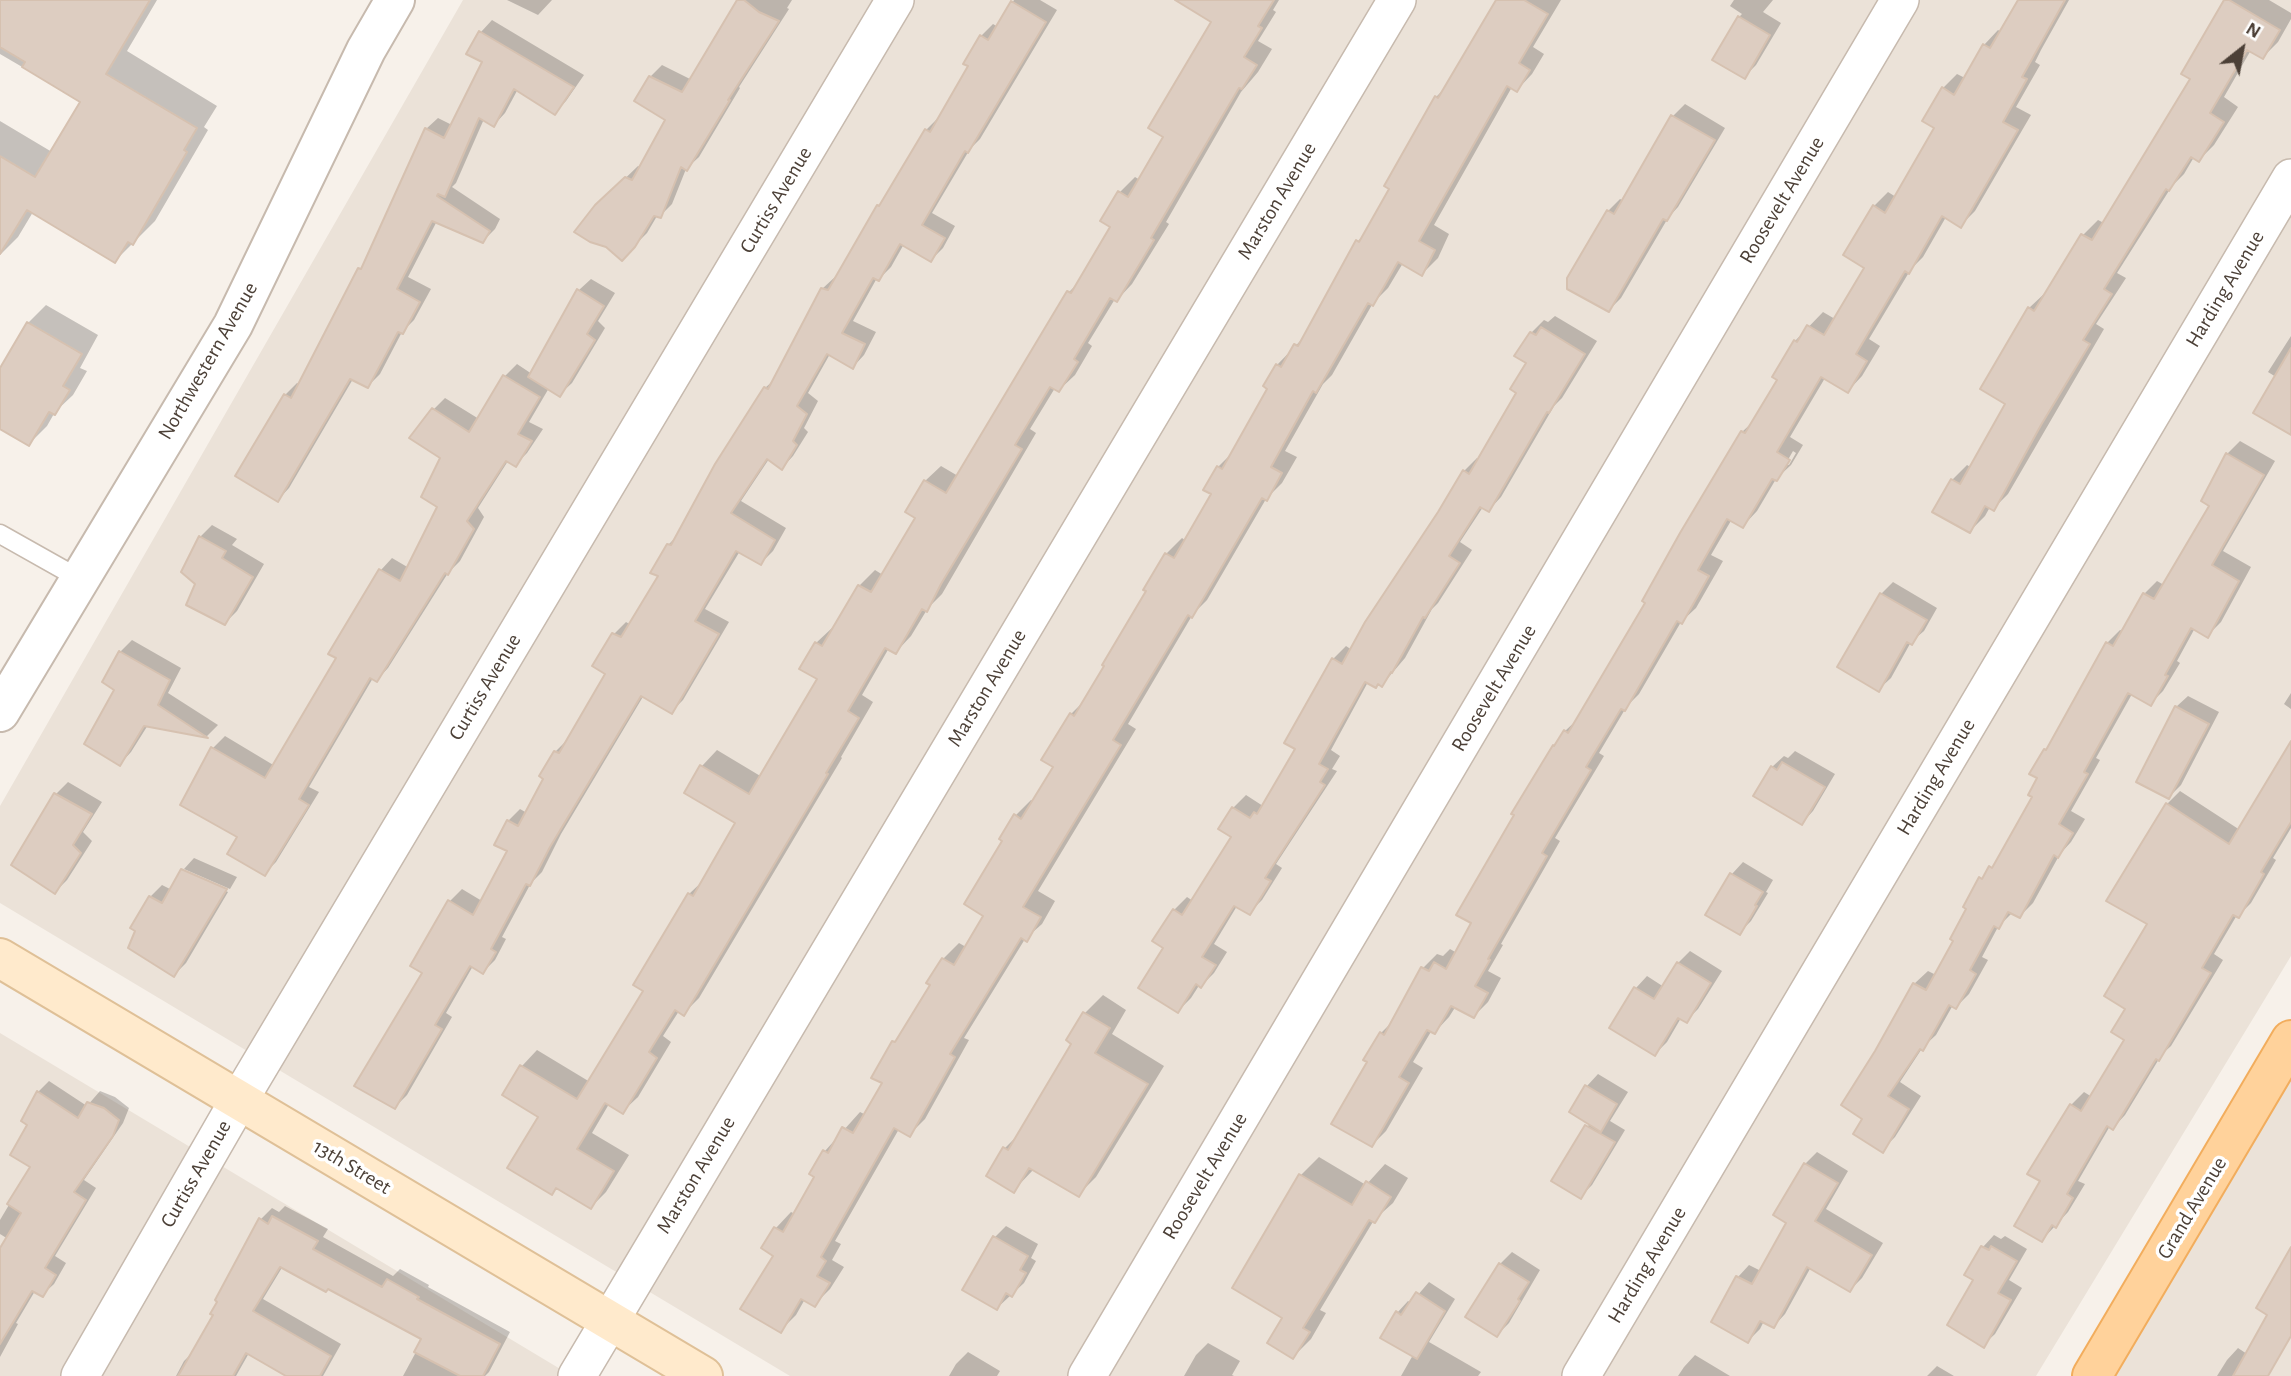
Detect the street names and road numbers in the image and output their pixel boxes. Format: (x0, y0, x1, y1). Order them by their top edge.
street label: Roosevelt Avenue (1734, 132, 1830, 268)
street label: Marston Avenue (1232, 138, 1322, 264)
street label: Curtiss Avenue (734, 142, 818, 258)
street label: Harding Avenue (2180, 226, 2270, 352)
street label: Northwestern Avenue (153, 278, 263, 444)
street label: Roosevelt Avenue (1446, 620, 1542, 756)
street label: Marston Avenue (942, 625, 1032, 751)
street label: Curtiss Avenue (443, 629, 527, 745)
street label: Harding Avenue (1891, 714, 1981, 840)
street label: Roosevelt Avenue (1157, 1108, 1253, 1244)
street label: Marston Avenue (651, 1112, 741, 1238)
street label: Curtiss Avenue (155, 1116, 237, 1232)
street label: 13th Street (308, 1134, 396, 1200)
street label: Grand Avenue (2152, 1152, 2232, 1264)
street label: Harding Avenue (1602, 1202, 1692, 1328)

